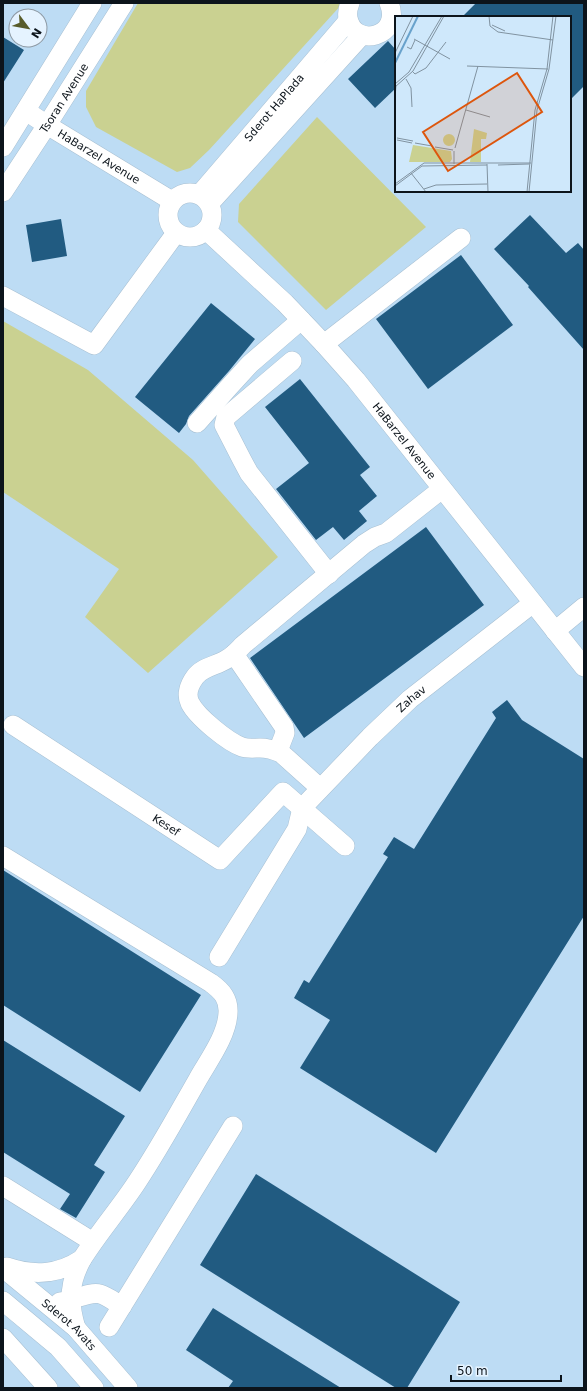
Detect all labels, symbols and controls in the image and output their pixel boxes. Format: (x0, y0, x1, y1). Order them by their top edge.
north arrow (8, 8, 48, 48)
inset map (395, 16, 571, 192)
text: N (28, 26, 44, 40)
street label: Tsoran Avenue (37, 61, 91, 137)
street label: Sderot HaPlada (242, 71, 307, 144)
street label: HaBarzel Avenue (55, 127, 142, 187)
street label: HaBarzel Avenue (370, 400, 438, 482)
street label: Zahav (394, 683, 429, 715)
street label: Kesef (150, 812, 183, 840)
street label: Sderot Avats (39, 1296, 99, 1354)
scale bar (451, 1357, 561, 1383)
text: 50 m (457, 1364, 488, 1378)

